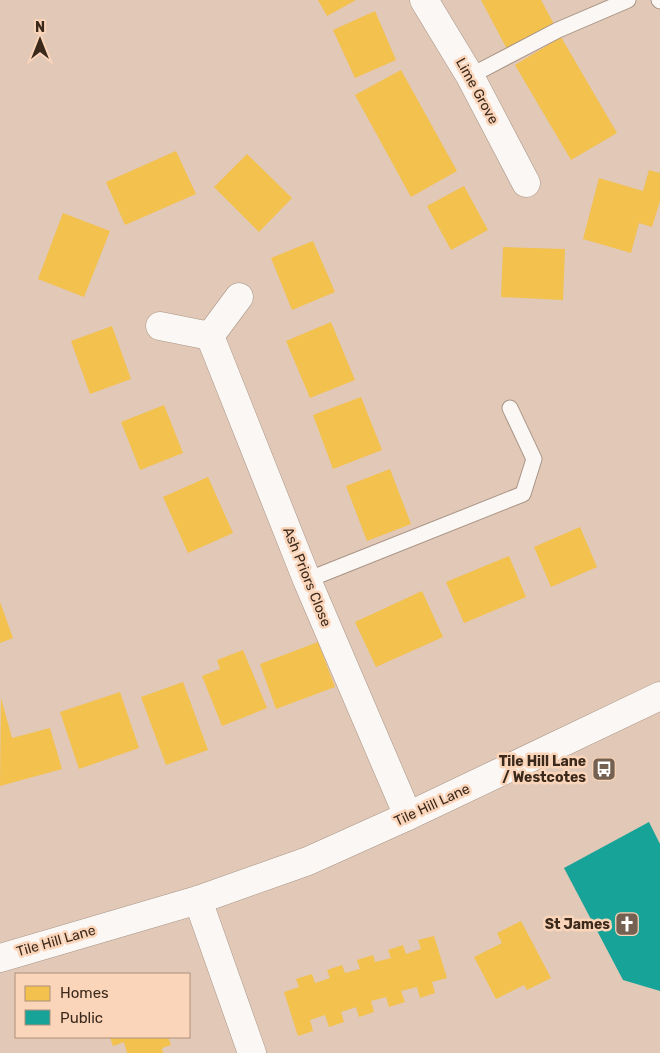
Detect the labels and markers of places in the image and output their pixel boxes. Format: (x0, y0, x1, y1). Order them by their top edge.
place label: Tile Hill Lane / Westcotes (499, 753, 586, 786)
bus stop icon: Tile Hill Lane / Westcotes (591, 756, 617, 782)
church icon: St James (614, 911, 640, 937)
place label: St James (545, 916, 610, 933)

